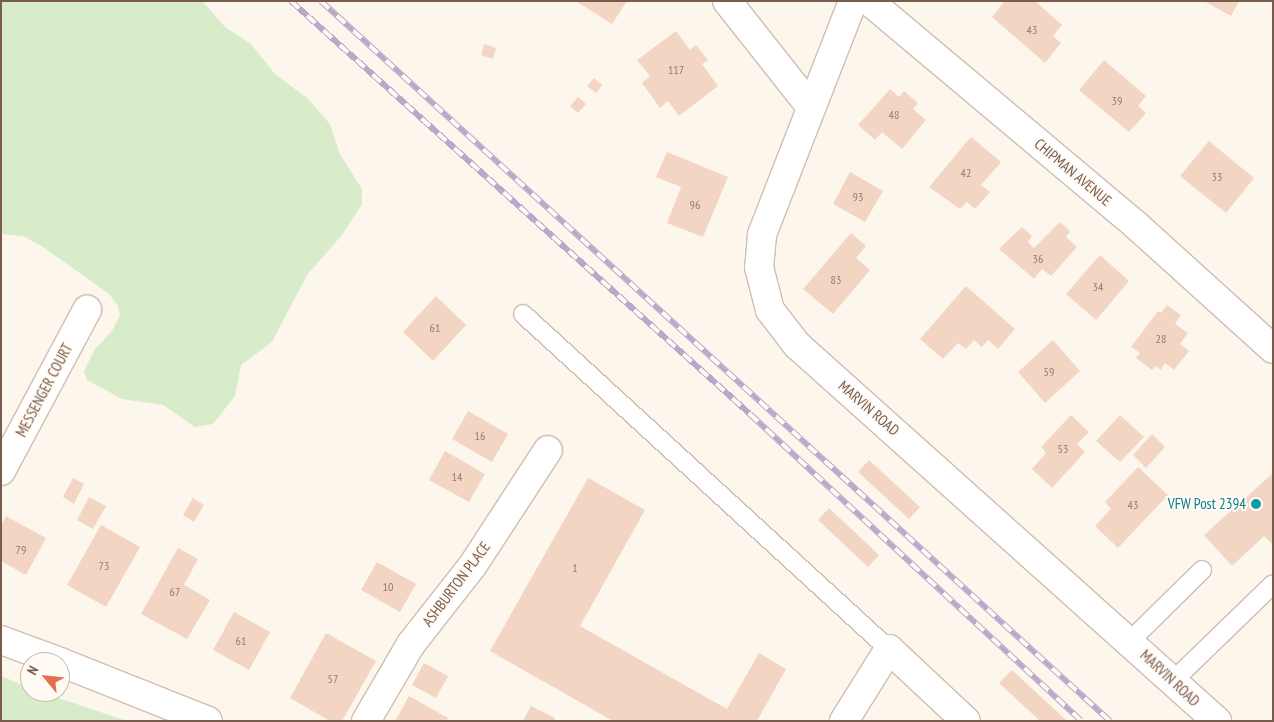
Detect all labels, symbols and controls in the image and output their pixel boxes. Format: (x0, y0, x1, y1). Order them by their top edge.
house number: 43 (1027, 23, 1037, 37)
house number: 117 (668, 63, 684, 77)
house number: 39 (1112, 94, 1122, 108)
house number: 48 (889, 108, 899, 122)
street label: CHIPMAN AVENUE (1031, 134, 1115, 210)
house number: 42 (961, 166, 971, 180)
house number: 33 (1212, 170, 1222, 184)
house number: 93 (853, 190, 863, 204)
house number: 96 (690, 198, 700, 212)
house number: 36 (1033, 252, 1043, 266)
house number: 83 (831, 273, 841, 287)
house number: 34 (1093, 280, 1103, 294)
house number: 61 (430, 321, 440, 335)
house number: 28 (1156, 332, 1166, 346)
street label: MESSENGER COURT (12, 340, 76, 440)
house number: 59 (1044, 365, 1054, 379)
street label: MARVIN ROAD (835, 377, 903, 439)
house number: 16 (475, 429, 485, 443)
house number: 53 (1058, 442, 1068, 456)
house number: 14 (452, 470, 462, 484)
place label: VFW Post 2394 (1167, 495, 1246, 513)
house number: 43 (1128, 498, 1138, 512)
marker: VFW Post 2394 (1250, 498, 1262, 510)
street label: ASHBURTON PLACE (418, 538, 494, 630)
house number: 79 (16, 543, 26, 557)
house number: 73 (99, 559, 109, 573)
house number: 1 (572, 561, 578, 575)
house number: 10 (383, 580, 393, 594)
house number: 67 (170, 585, 180, 599)
house number: 61 (236, 634, 246, 648)
street label: MARVIN ROAD (1137, 646, 1203, 710)
north arrow (20, 652, 70, 702)
text: N (23, 663, 42, 678)
house number: 57 (328, 672, 338, 686)

